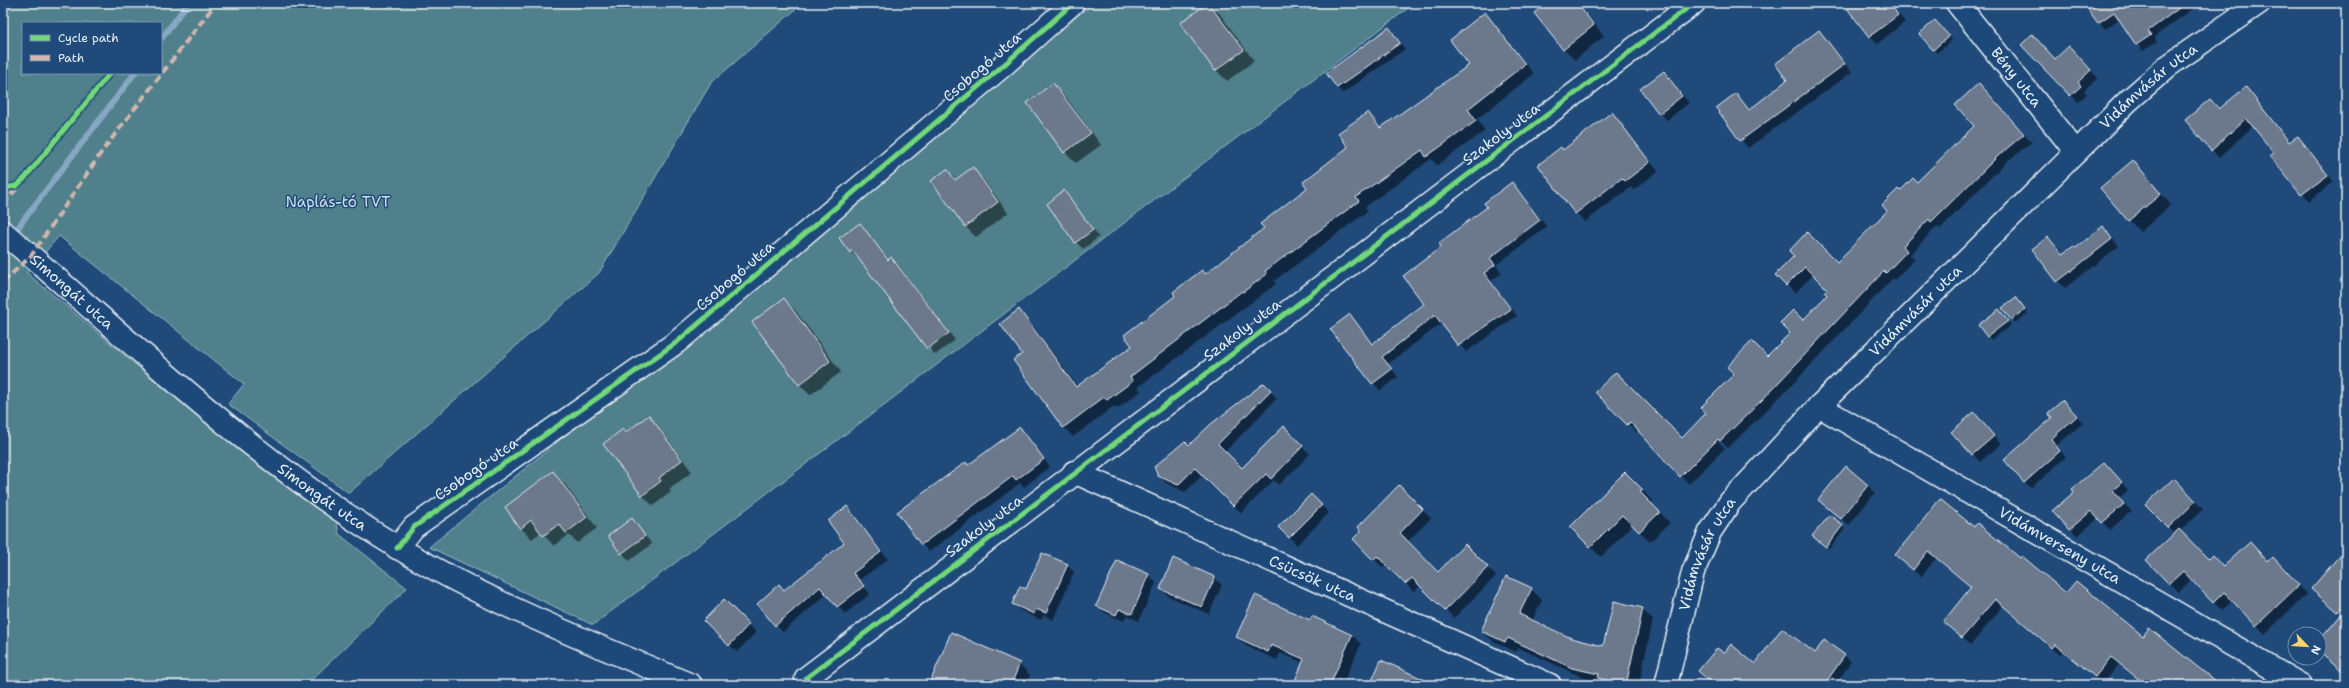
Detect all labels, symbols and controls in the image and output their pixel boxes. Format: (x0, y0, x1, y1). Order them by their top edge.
legend (22, 22, 162, 74)
street label: Csobogó utca (939, 27, 1026, 107)
text: Cycle path (58, 30, 119, 46)
street label: Vidámvásár utca (2095, 38, 2202, 134)
street label: Bény utca (1986, 43, 2047, 112)
text: Path (58, 50, 84, 66)
street label: Szakoly utca (1458, 98, 1544, 170)
park label: Naplás-tó TVT (286, 192, 390, 212)
street label: Csobogó utca (692, 236, 779, 316)
street label: Simongát utca (26, 250, 118, 334)
street label: Vidámvásár utca (1865, 260, 1967, 361)
street label: Szakoly utca (1199, 294, 1285, 366)
street label: Csobogó utca (430, 432, 522, 505)
street label: Simongát utca (273, 458, 371, 536)
street label: Szakoly utca (941, 490, 1027, 562)
street label: Vidámvásár utca (1674, 493, 1741, 613)
street label: Vidámverseny utca (1995, 502, 2125, 589)
street label: Csücsök utca (1266, 550, 1359, 607)
north arrow (2287, 626, 2327, 666)
text: N (2307, 643, 2324, 657)

